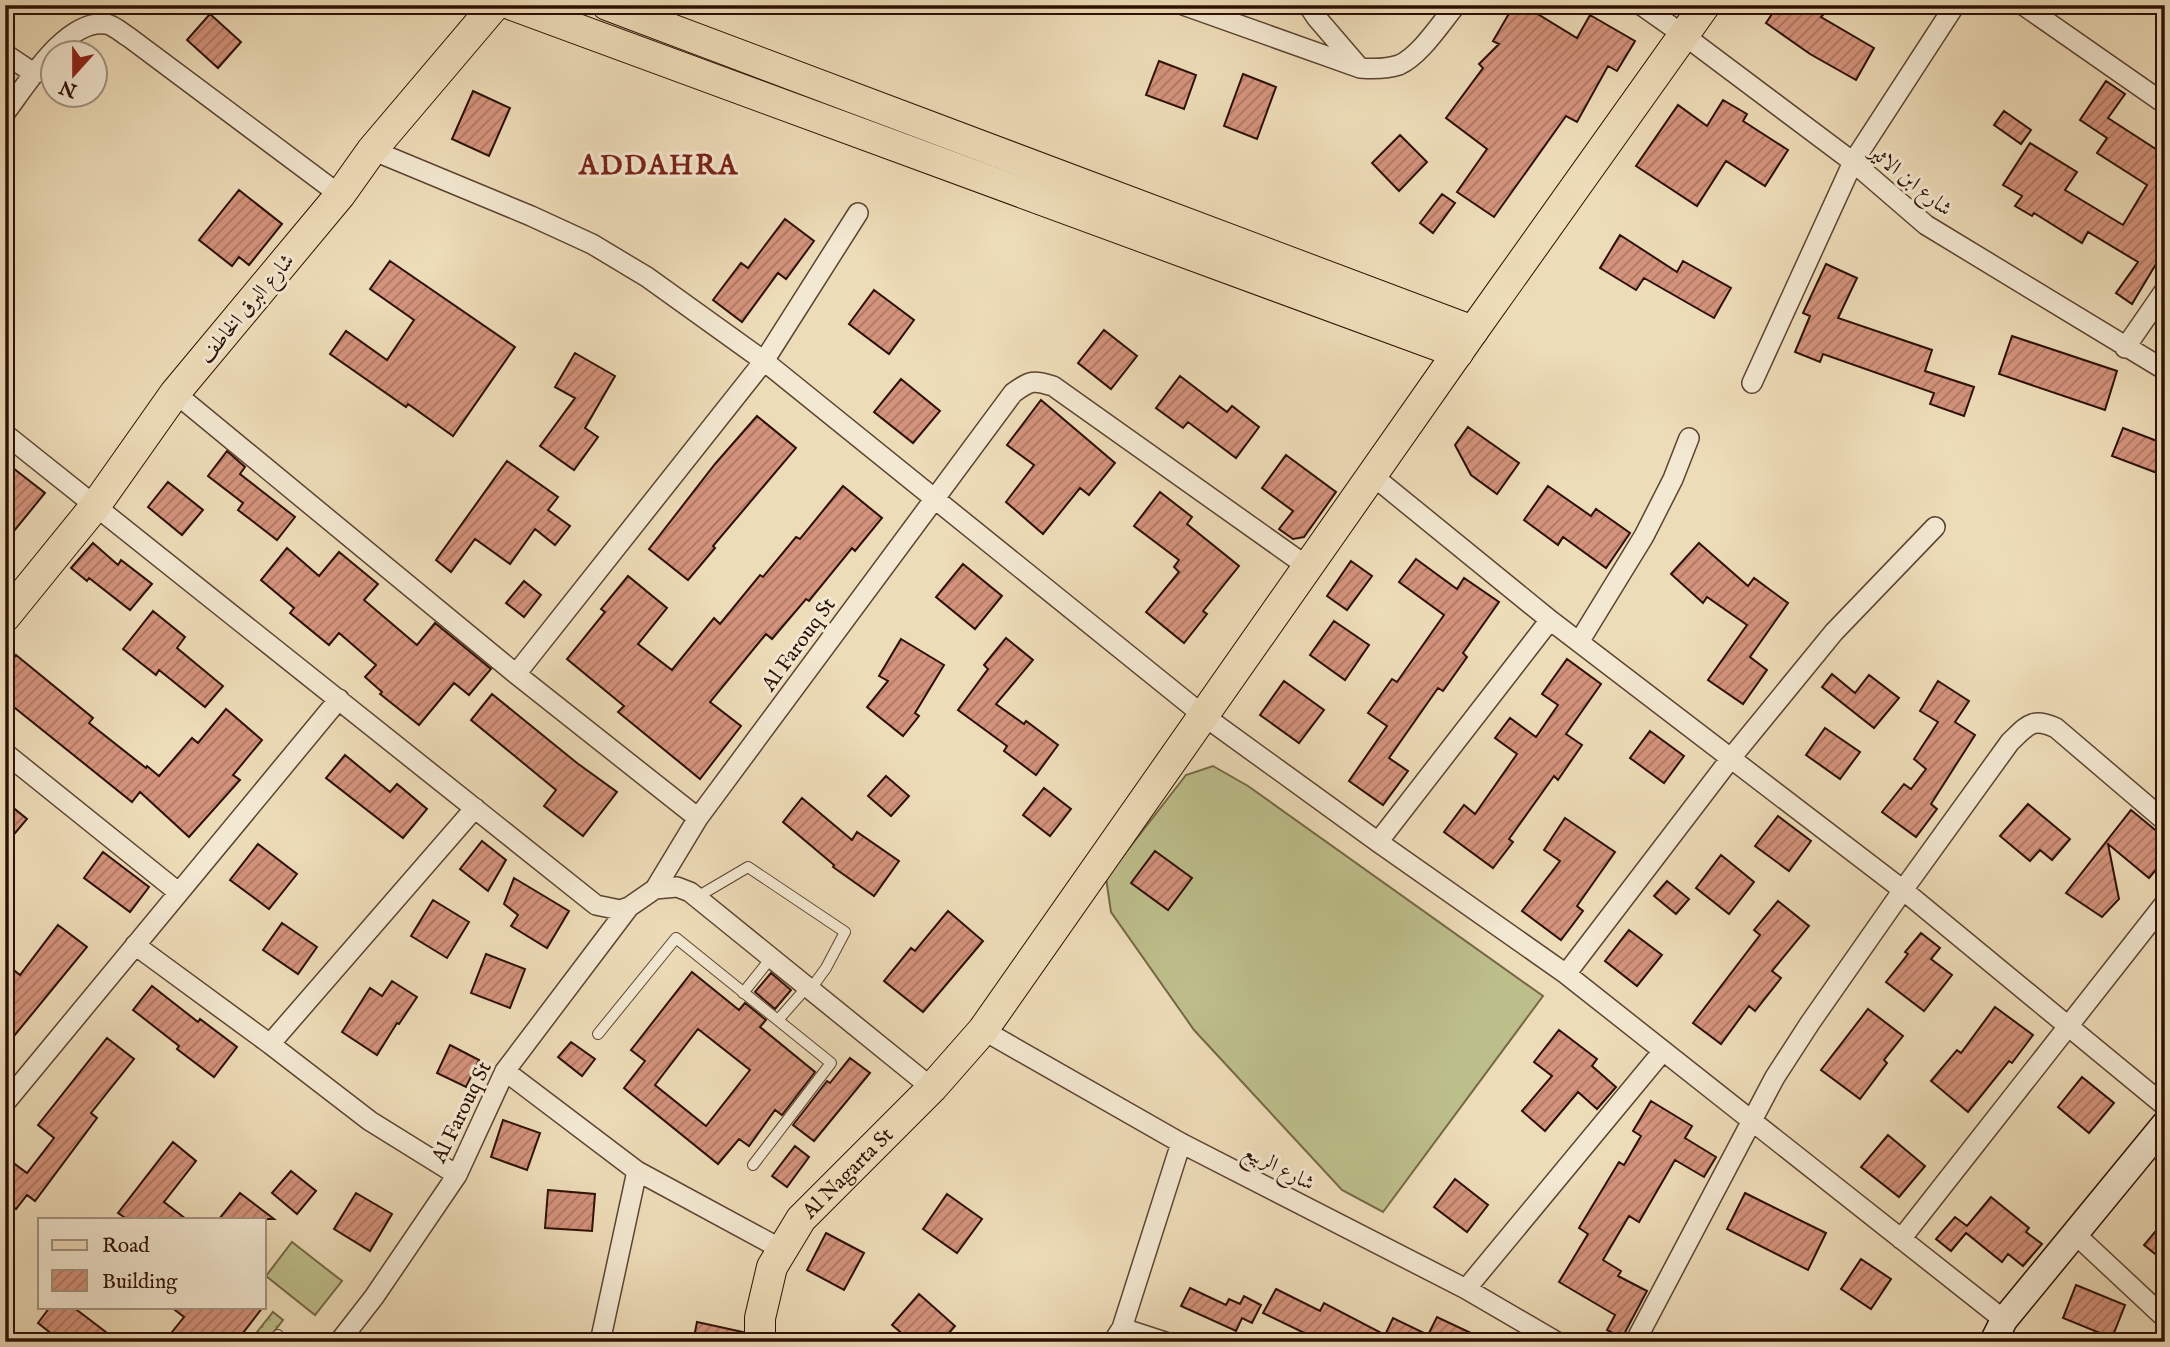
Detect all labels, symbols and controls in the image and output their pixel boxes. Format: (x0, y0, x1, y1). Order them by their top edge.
north arrow (38, 38, 108, 108)
text: N (56, 74, 82, 103)
street label: شارع ابن الاثير (1859, 138, 1957, 225)
district label: ADDAHRA (578, 149, 739, 184)
street label: شارع البرق الخاطف (193, 248, 303, 371)
street label: Al Farouq St (756, 593, 842, 698)
street label: Al Farouq St (426, 1058, 498, 1169)
street label: Al Nagarta St (796, 1122, 900, 1226)
street label: شارع الربيع (1236, 1139, 1319, 1201)
legend (38, 1218, 266, 1308)
text: Road (102, 1233, 150, 1260)
text: Building (102, 1269, 178, 1296)

